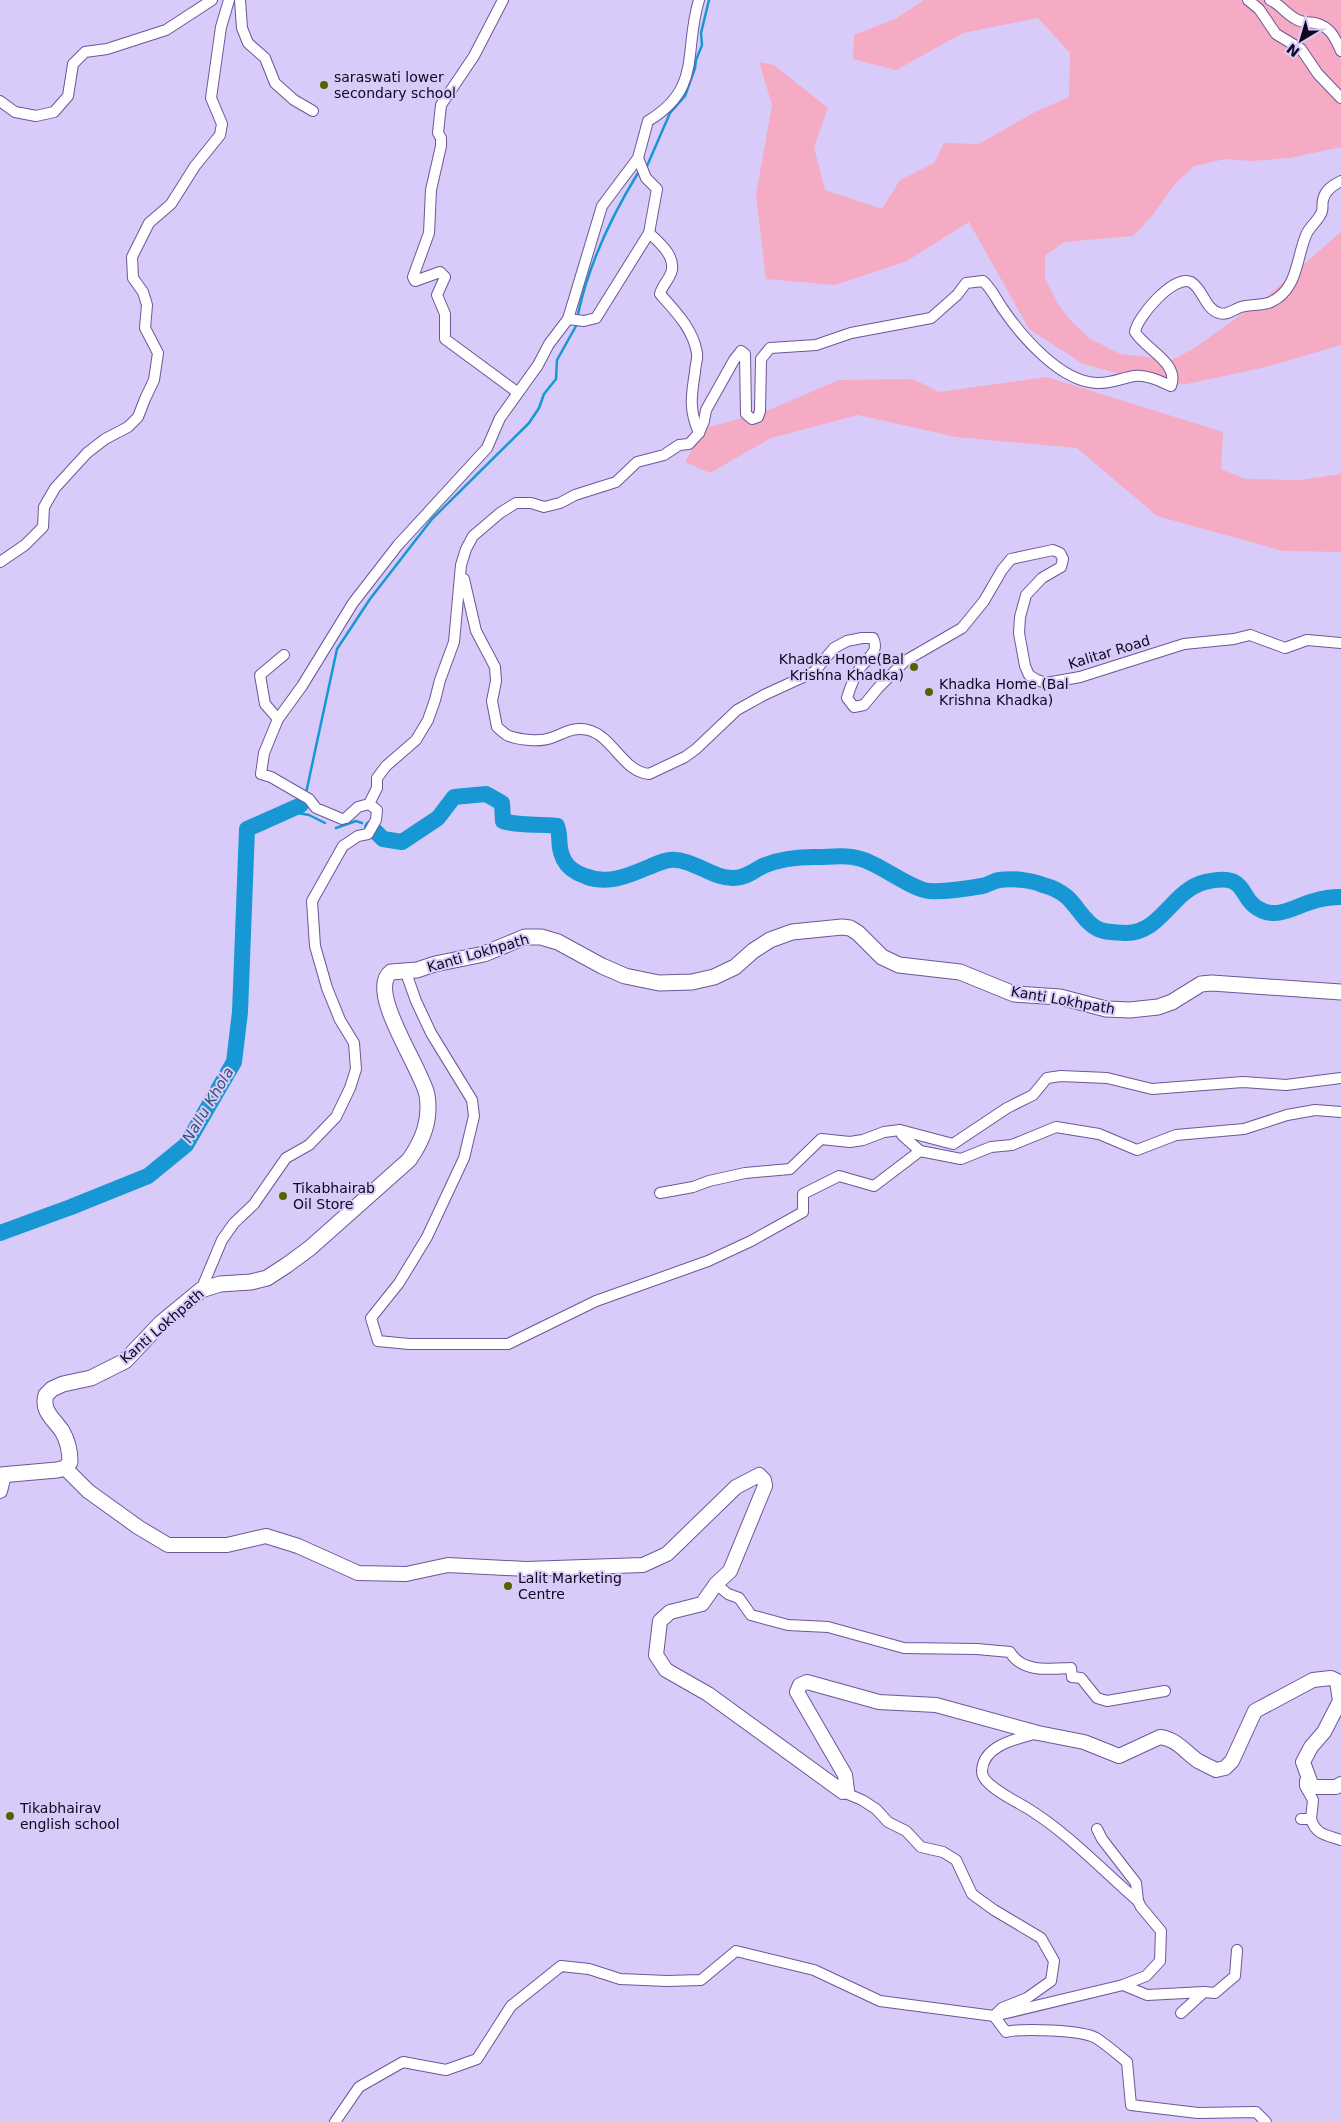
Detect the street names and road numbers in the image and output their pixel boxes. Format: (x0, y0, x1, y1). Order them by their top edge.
street label: Kalitar Road (1066, 632, 1152, 672)
street label: Kanti Lokhpath (425, 931, 531, 975)
street label: Kanti Lokhpath (1010, 983, 1116, 1017)
street label: Kanti Lokhpath (117, 1285, 207, 1367)

